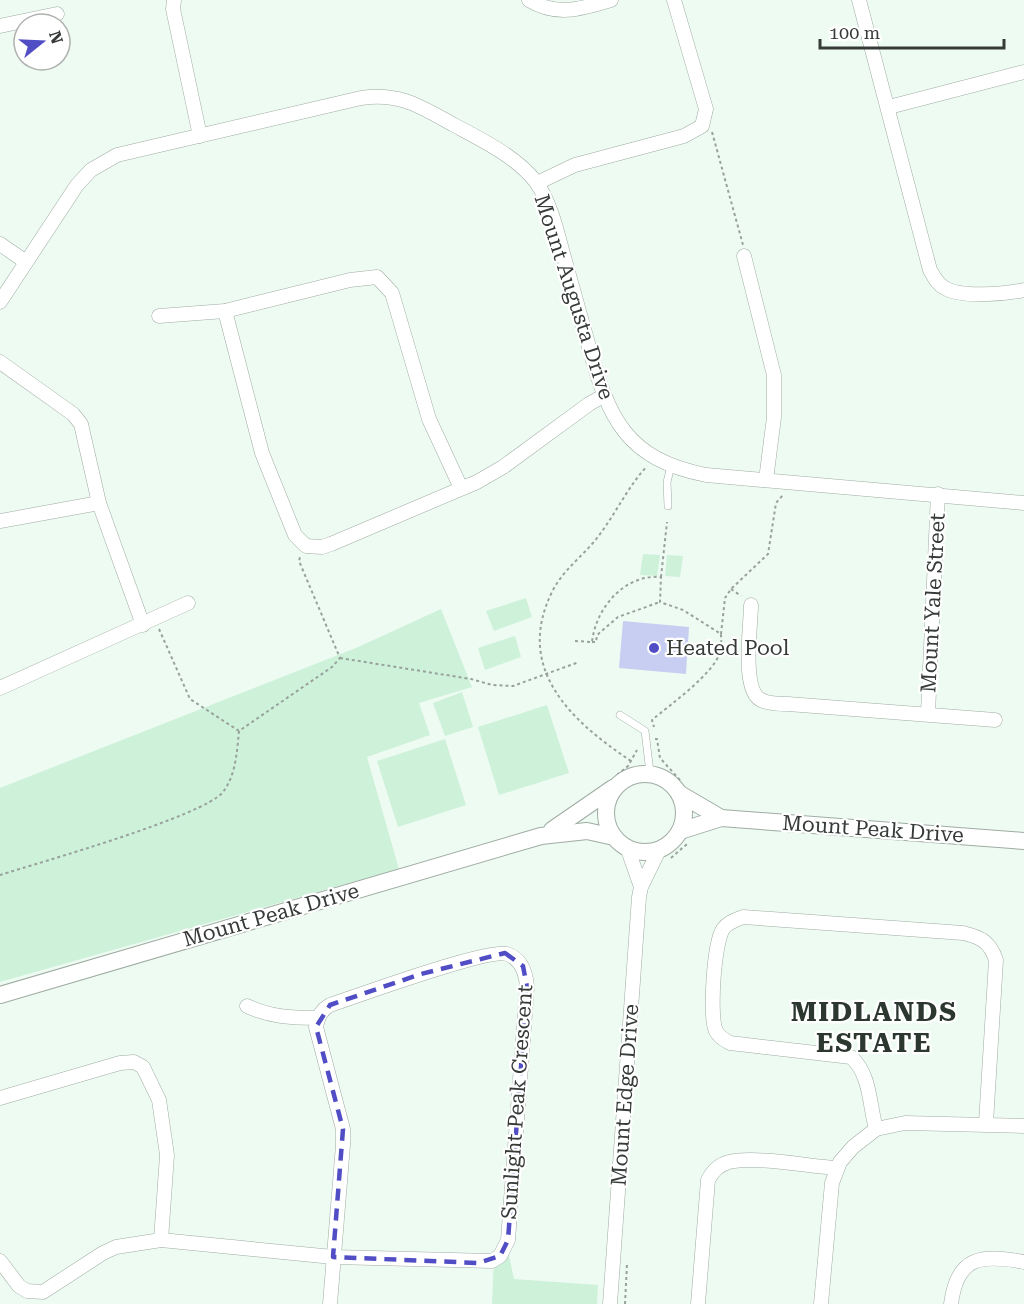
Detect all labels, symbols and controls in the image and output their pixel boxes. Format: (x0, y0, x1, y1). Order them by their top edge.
north arrow (12, 12, 72, 72)
scale bar (820, 12, 1004, 50)
text: 100 m (829, 22, 880, 43)
text: N (45, 29, 67, 46)
street label: Mount Augusta Drive (529, 191, 619, 403)
street label: Mount Yale Street (916, 512, 950, 694)
place label: Heated Pool (666, 636, 790, 660)
marker: Heated Pool (647, 641, 661, 655)
street label: Mount Peak Drive (781, 811, 965, 847)
street label: Mount Peak Drive (180, 878, 362, 952)
street label: Sunlight Peak Crescent (497, 984, 537, 1220)
district label: MIDLANDS ESTATE (791, 996, 957, 1059)
street label: Mount Edge Drive (607, 1003, 643, 1187)

